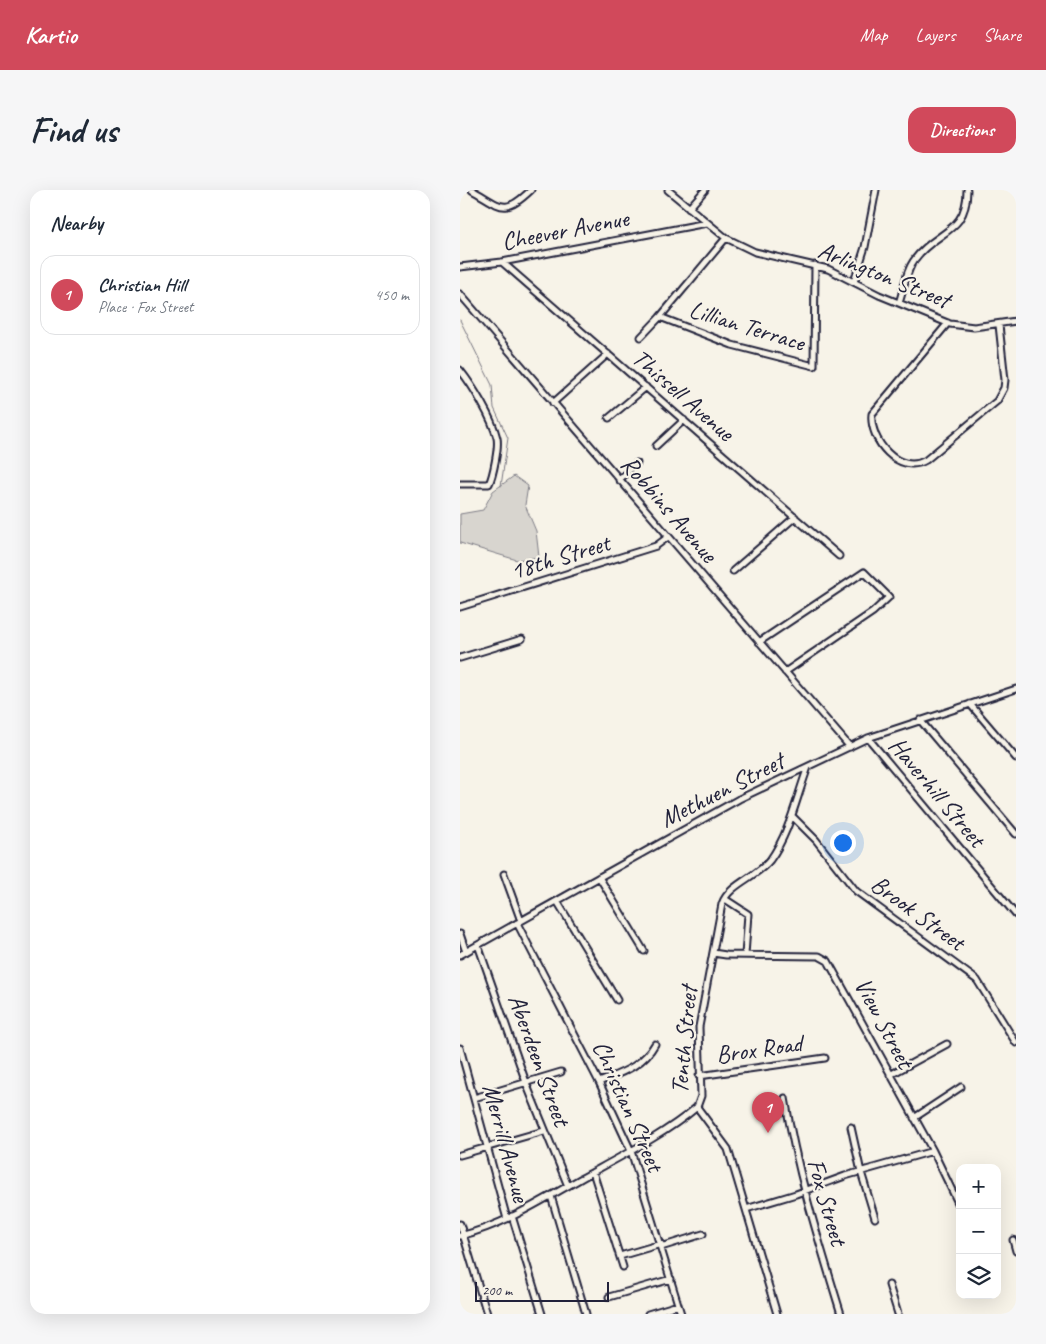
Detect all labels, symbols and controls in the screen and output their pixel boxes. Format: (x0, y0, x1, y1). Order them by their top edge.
text: Kartio (25, 20, 77, 50)
text: Map (860, 24, 888, 46)
text: Layers (916, 24, 955, 46)
text: Share (983, 24, 1021, 46)
button: Directions (908, 107, 1016, 153)
text: Find us (30, 108, 117, 153)
street label: Cheever Avenue (499, 202, 633, 258)
text: Nearby (50, 210, 103, 236)
street label: Arlington Street (813, 234, 958, 317)
text: Christian Hill (98, 273, 186, 297)
text: 1 (63, 285, 71, 305)
text: 450 m (375, 285, 409, 305)
street label: Lillian Terrace (685, 293, 810, 359)
text: Place · Fox Street (98, 297, 193, 317)
street label: Thissell Avenue (625, 342, 742, 449)
street label: Robbins Avenue (614, 449, 726, 571)
street label: 18th Street (506, 526, 616, 587)
street label: Haverhill Street (882, 730, 994, 856)
street label: Methuen Street (655, 743, 793, 835)
your location (830, 830, 856, 856)
street label: Brook Street (865, 868, 974, 960)
street label: View Street (847, 972, 922, 1076)
street label: Tenth Street (663, 981, 705, 1095)
street label: Aberdeen Street (500, 990, 579, 1133)
street label: Brox Road (714, 1027, 807, 1071)
street label: Christian Street (585, 1036, 672, 1179)
street label: Merrill Avenue (475, 1080, 538, 1207)
pin: 1 (752, 1092, 784, 1133)
street label: Fox Street (799, 1155, 855, 1251)
map controls (956, 1164, 1001, 1299)
button: + (956, 1164, 1001, 1209)
button: − (956, 1209, 1001, 1254)
button: layers (956, 1254, 1001, 1299)
scale bar (475, 1279, 609, 1302)
text: 200 m (482, 1282, 512, 1299)

